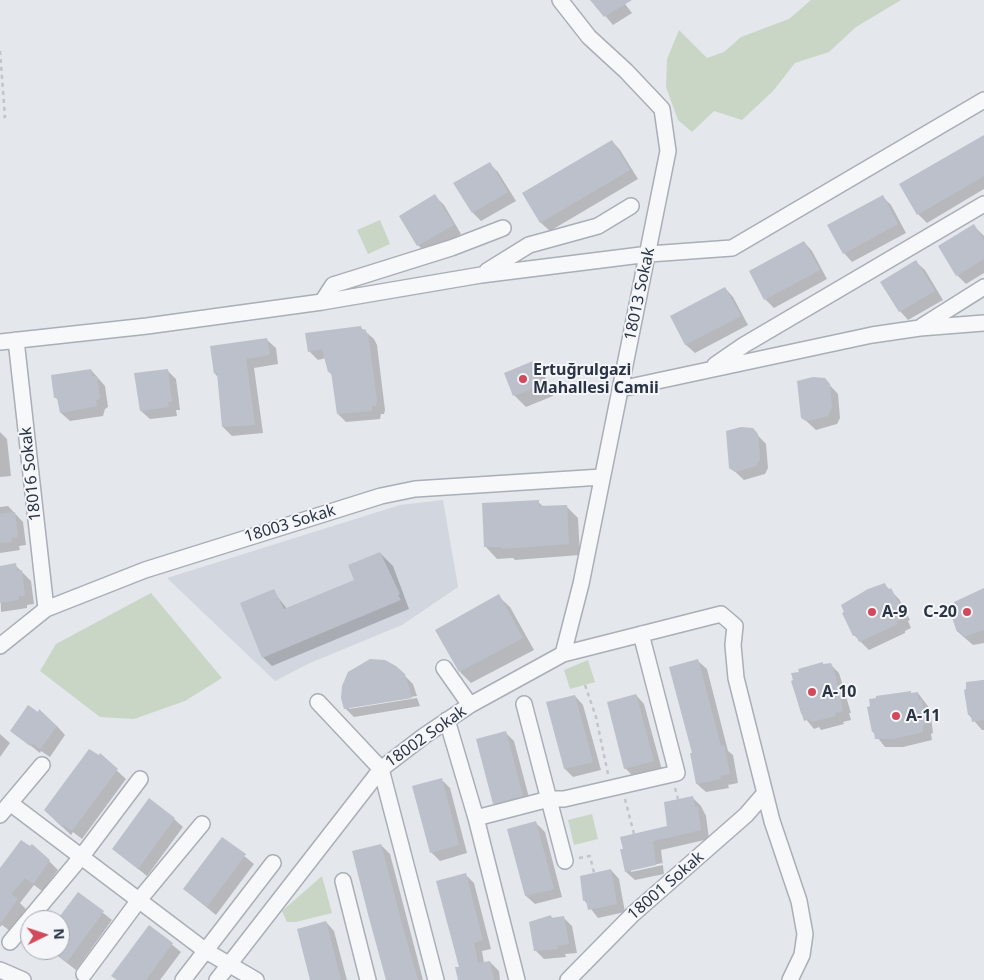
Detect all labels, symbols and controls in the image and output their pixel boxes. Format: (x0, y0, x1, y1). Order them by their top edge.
street label: 18013 Sokak (621, 246, 659, 342)
place label: Ertuğrulgazi Mahallesi Camii (533, 360, 659, 398)
marker: Ertuğrulgazi Mahallesi Camii (517, 373, 529, 385)
street label: 18016 Sokak (17, 426, 45, 522)
street label: 18003 Sokak (242, 501, 338, 547)
place label: A-9 (882, 602, 907, 622)
place label: C-20 (923, 602, 957, 622)
marker: A-9 (866, 606, 878, 618)
marker: C-20 (961, 606, 973, 618)
place label: A-10 (822, 682, 856, 702)
marker: A-10 (806, 686, 818, 698)
street label: 18002 Sokak (382, 702, 470, 772)
place label: A-11 (906, 706, 940, 726)
marker: A-11 (890, 710, 902, 722)
street label: 18001 Sokak (624, 848, 708, 924)
north arrow (20, 910, 70, 960)
text: N (50, 928, 69, 940)

